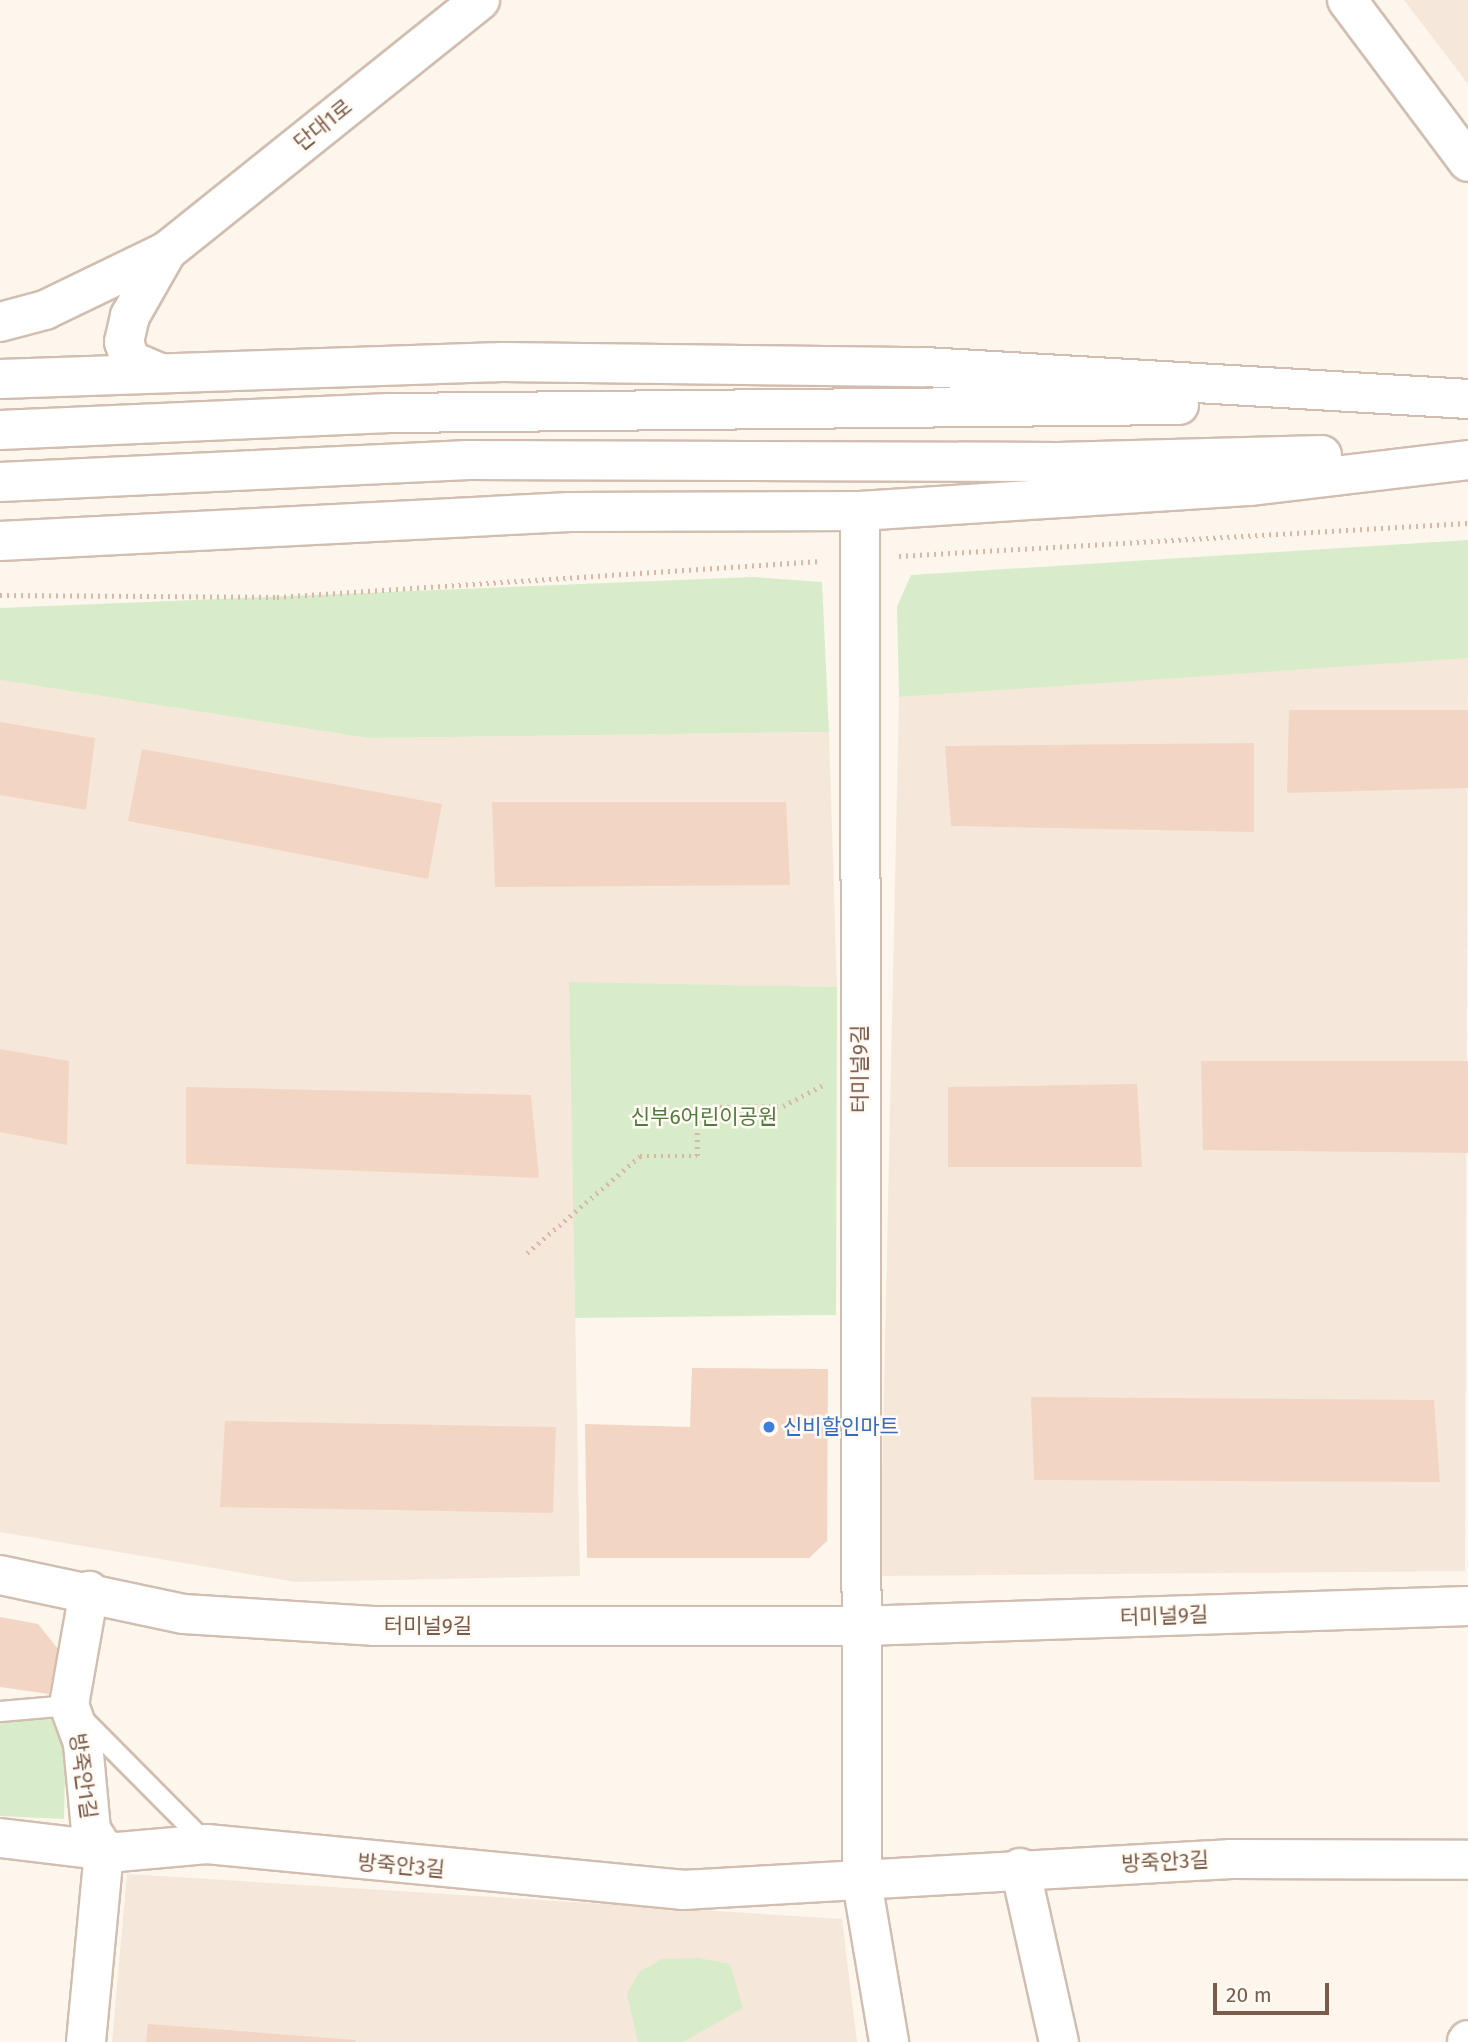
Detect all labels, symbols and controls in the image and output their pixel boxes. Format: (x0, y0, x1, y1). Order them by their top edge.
street label: 단대1로 (289, 94, 357, 156)
street label: 터미널9길 (847, 1025, 873, 1113)
park label: 신부6어린이공원 (631, 1104, 777, 1130)
place label: 신비할인마트 (783, 1414, 899, 1440)
marker: 신비할인마트 (761, 1419, 777, 1435)
street label: 터미널9길 (1119, 1602, 1209, 1630)
street label: 터미널9길 (384, 1613, 472, 1639)
street label: 방죽안1길 (65, 1731, 101, 1821)
street label: 방죽안3길 (1121, 1847, 1209, 1877)
street label: 방죽안3길 (356, 1850, 446, 1882)
scale bar (1216, 1968, 1332, 2012)
text: 20 m (1226, 1982, 1272, 2008)

